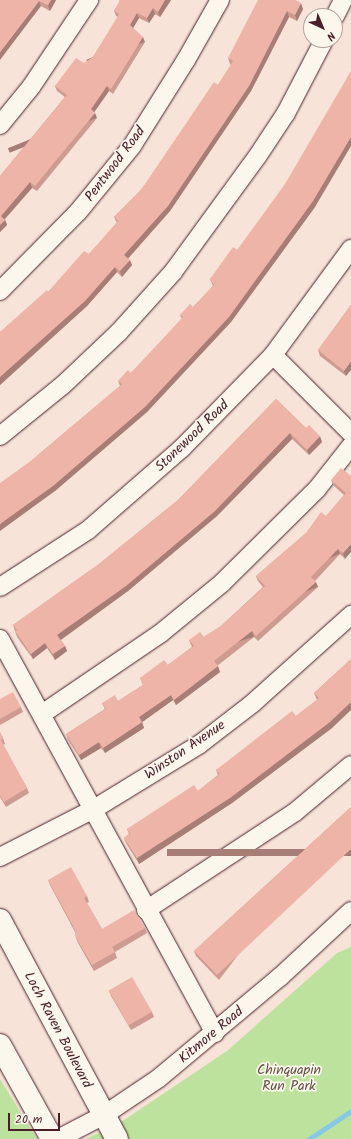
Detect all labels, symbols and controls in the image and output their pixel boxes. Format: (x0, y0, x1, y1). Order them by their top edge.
north arrow (303, 8, 343, 48)
text: N (322, 27, 339, 45)
street label: Pentwood Road (81, 123, 149, 205)
street label: Stonewood Road (152, 397, 232, 475)
street label: Winston Avenue (141, 717, 229, 783)
street label: Loch Raven Boulevard (20, 969, 96, 1091)
street label: Kitmore Road (175, 1003, 247, 1067)
park label: Chinquapin Run Park (257, 1062, 321, 1094)
scale bar (10, 1105, 62, 1131)
text: 20 m (15, 1110, 42, 1129)

